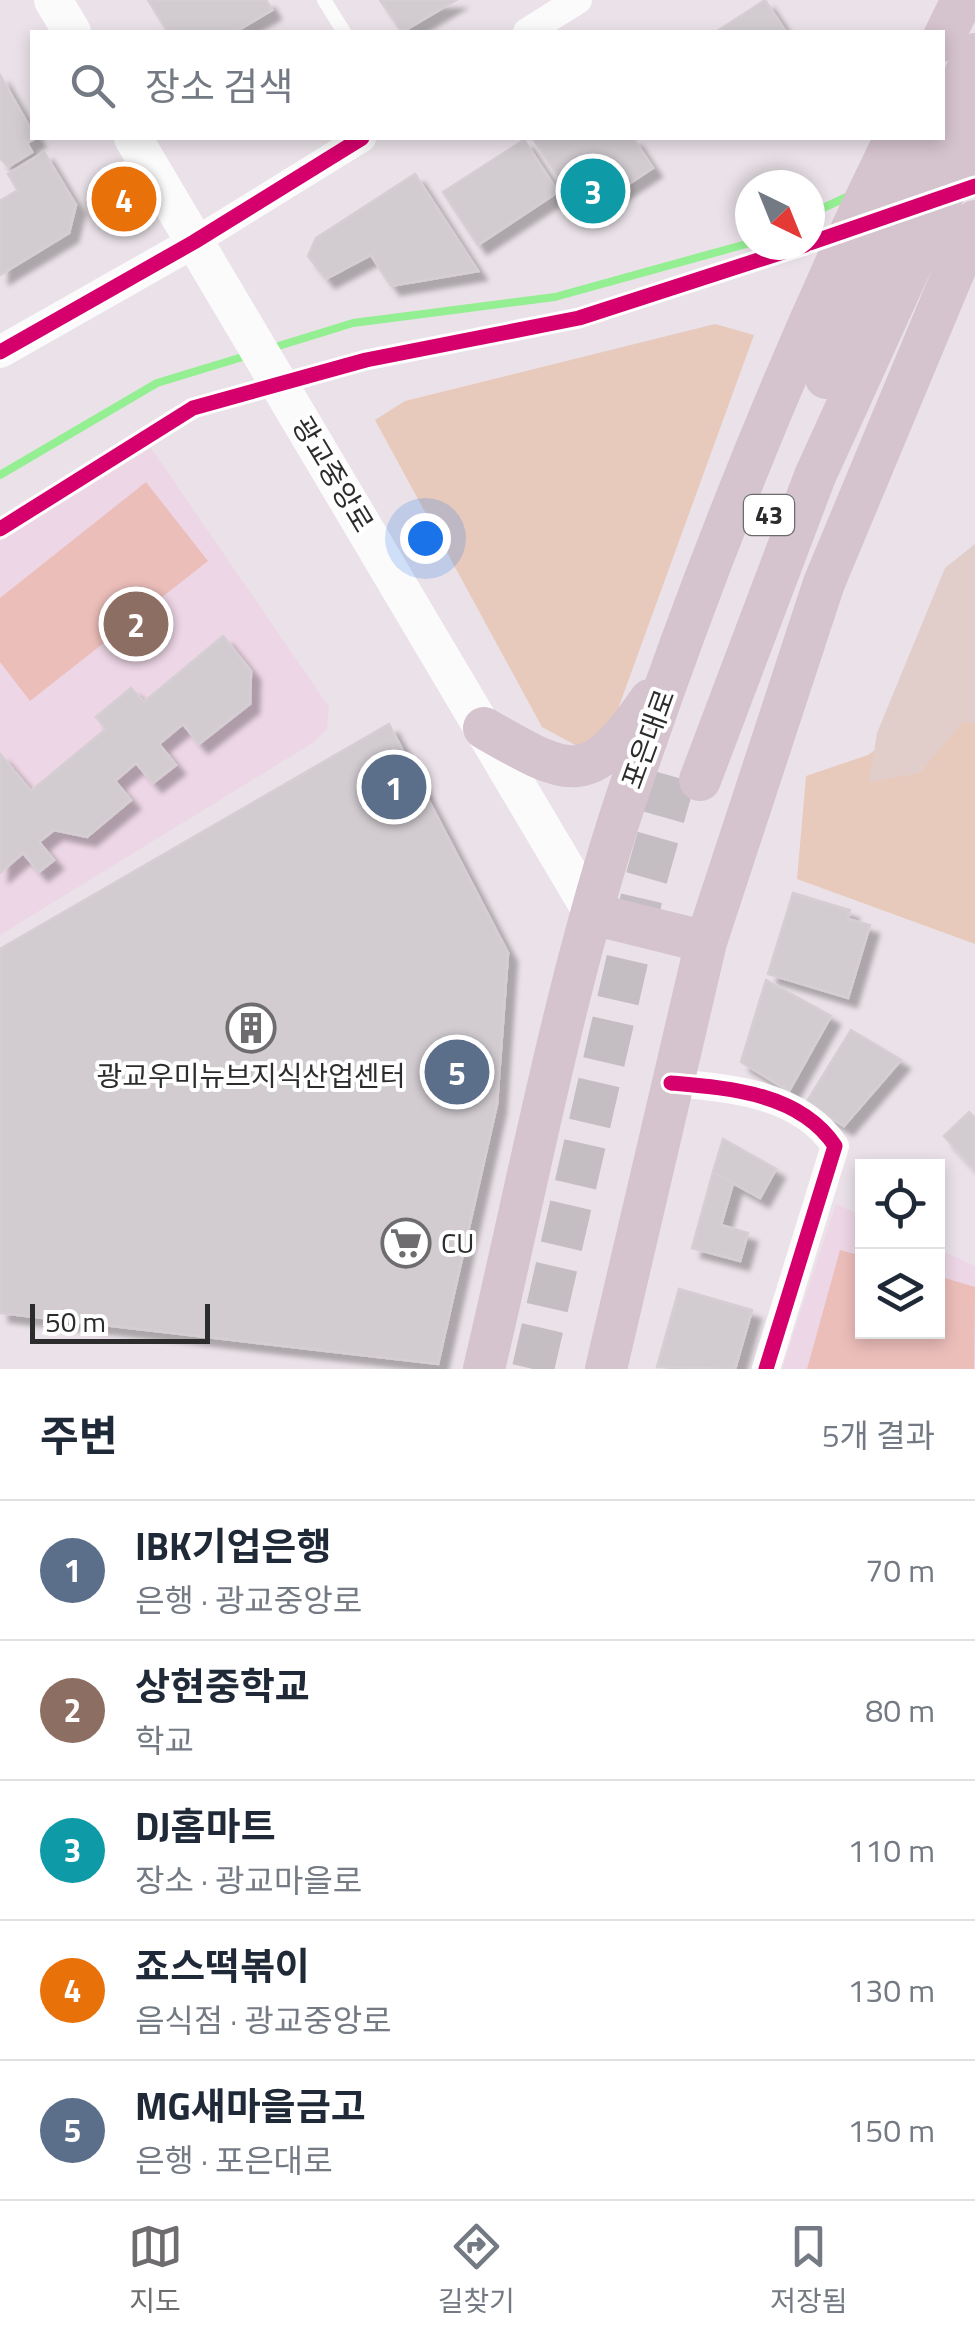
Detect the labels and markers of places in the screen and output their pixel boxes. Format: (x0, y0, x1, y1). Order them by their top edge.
pin: 3 (560, 154, 626, 228)
pin: 4 (92, 162, 156, 236)
pin: 2 (104, 586, 168, 662)
pin: 1 (362, 750, 426, 824)
building icon: 광교우미뉴브지식산업센터 (225, 1002, 277, 1054)
pin: 5 (424, 1034, 490, 1110)
place label: 광교우미뉴브지식산업센터 (96, 1054, 406, 1097)
supermarket icon: CU (380, 1217, 432, 1269)
place label: CU (441, 1221, 474, 1264)

